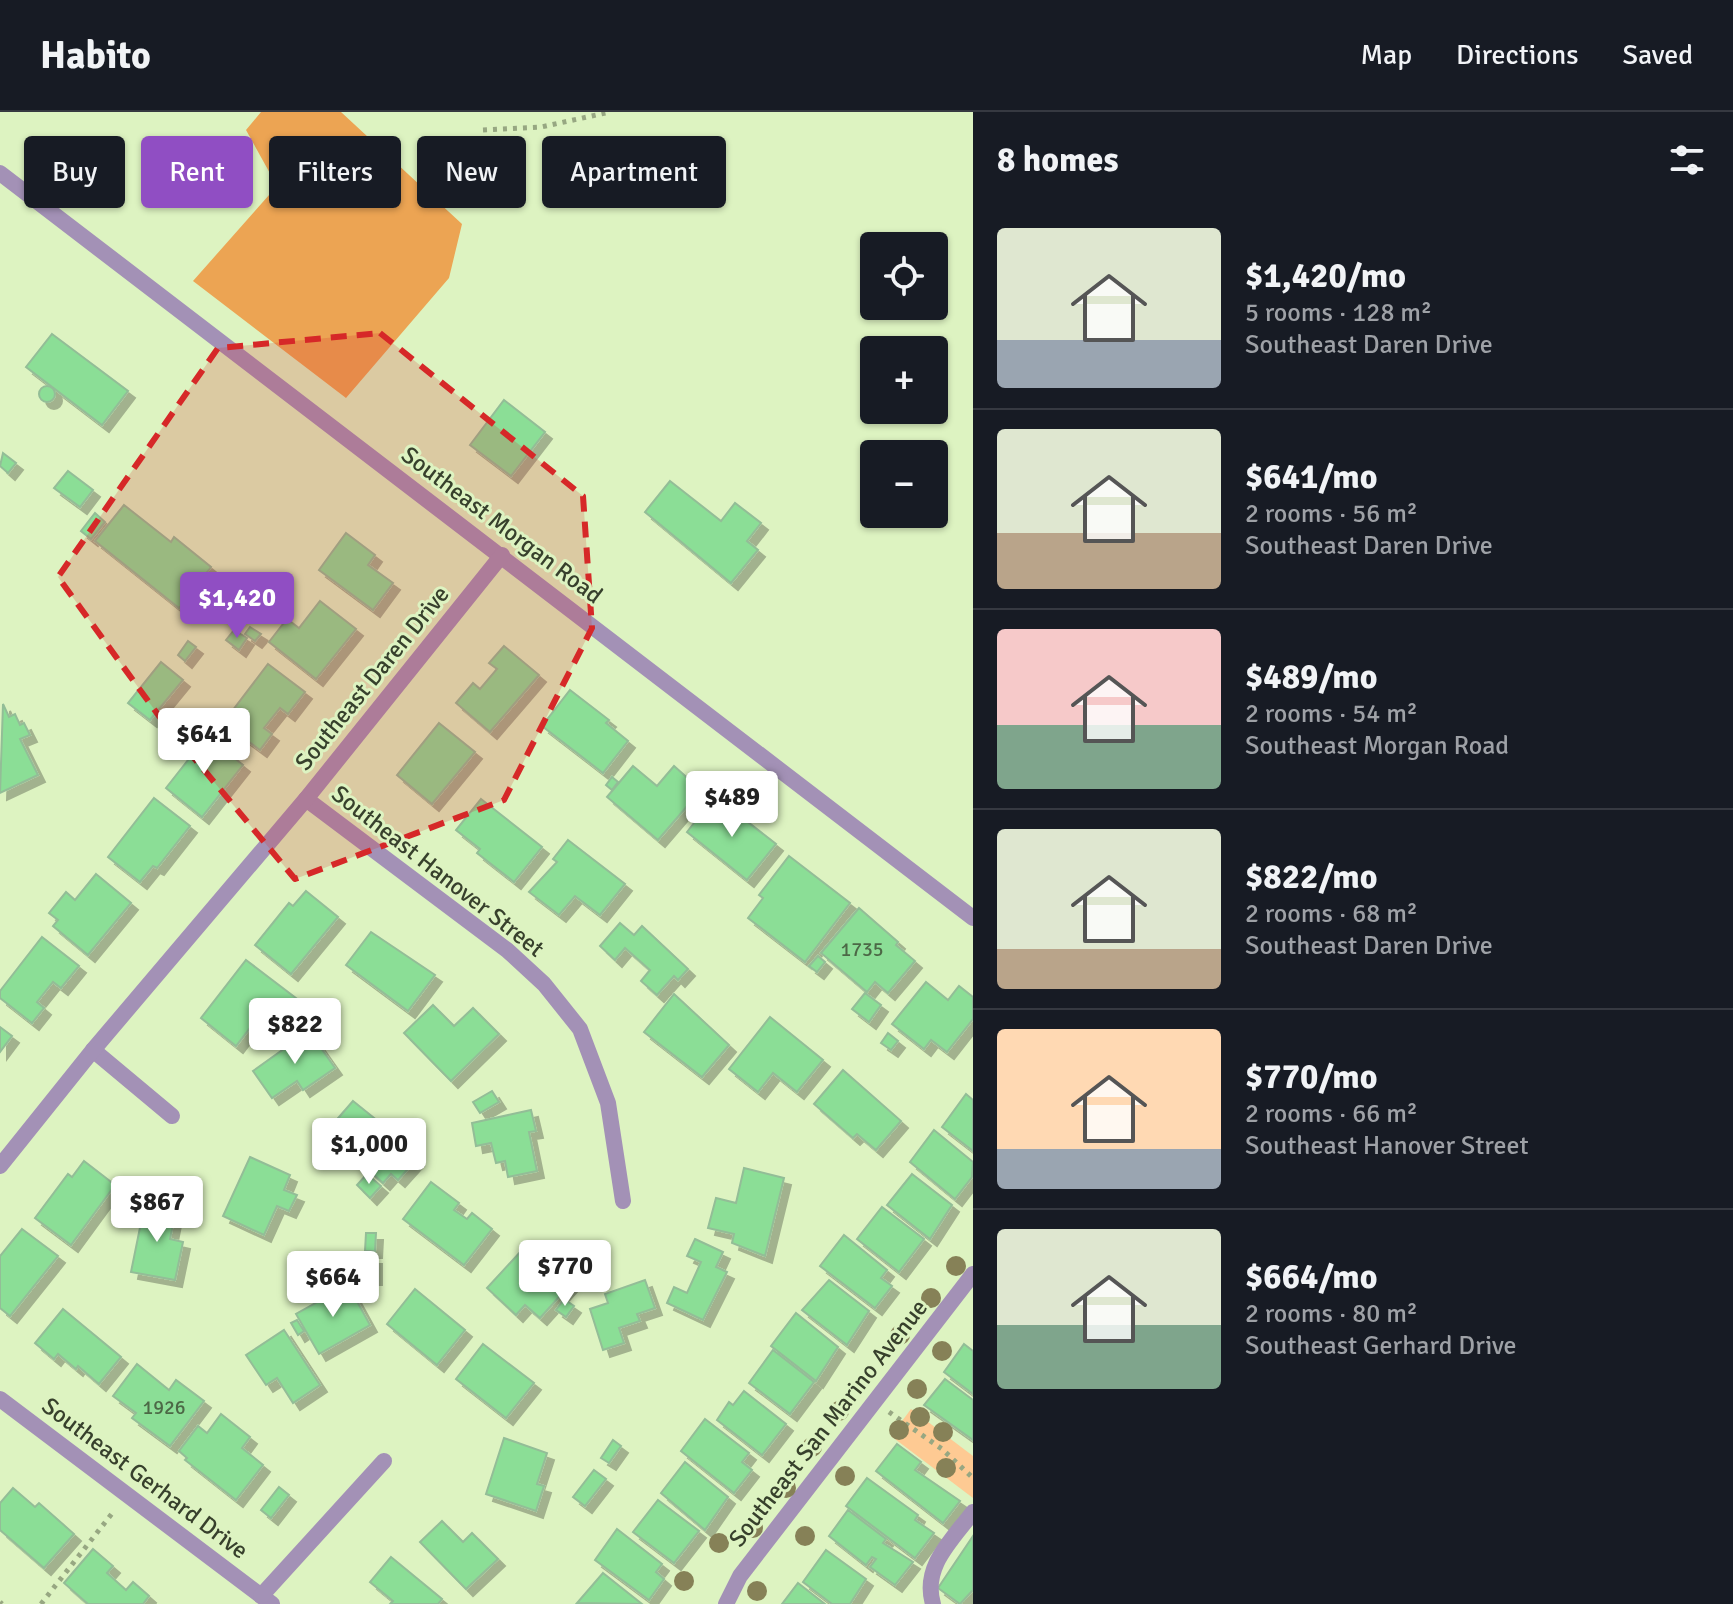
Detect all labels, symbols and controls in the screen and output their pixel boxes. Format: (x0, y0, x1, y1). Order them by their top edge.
text: Habito (40, 32, 151, 79)
text: Map (1360, 38, 1412, 72)
text: Directions (1456, 38, 1578, 72)
text: Saved (1622, 38, 1693, 72)
chip: Buy (24, 136, 125, 208)
chip: Rent (141, 136, 253, 208)
chip: Filters (269, 136, 401, 208)
chip: New (417, 136, 526, 208)
chip: Apartment (542, 136, 726, 208)
icon: filters (1665, 138, 1709, 182)
text: 8 homes (997, 139, 1118, 181)
map controls (860, 232, 948, 528)
button: locate (860, 232, 948, 320)
text: $1,420/mo (1245, 255, 1406, 297)
icon: home (1061, 260, 1157, 356)
text: 5 rooms · 128 m² (1245, 297, 1432, 329)
text: Southeast Daren Drive (1245, 329, 1493, 361)
button: + (860, 336, 948, 424)
street label: Southeast Morgan Road (396, 440, 608, 610)
button: − (860, 440, 948, 528)
text: $641/mo (1245, 456, 1378, 498)
icon: home (1061, 461, 1157, 557)
text: 2 rooms · 56 m² (1245, 498, 1418, 530)
text: Southeast Daren Drive (1245, 530, 1493, 562)
pin: $1,420 (172, 572, 302, 640)
street label: Southeast Daren Drive (288, 580, 456, 776)
text: $1,420 (198, 582, 276, 614)
text: $489/mo (1245, 656, 1378, 698)
icon: home (1061, 661, 1157, 757)
text: 2 rooms · 54 m² (1245, 698, 1418, 730)
pin: $641 (157, 708, 251, 776)
text: $641 (176, 718, 232, 750)
text: Southeast Morgan Road (1245, 730, 1509, 762)
pin: $489 (685, 771, 779, 839)
street label: Southeast Hanover Street (326, 779, 550, 963)
text: $489 (704, 781, 760, 813)
text: $822/mo (1245, 856, 1378, 898)
icon: home (1061, 861, 1157, 957)
text: 2 rooms · 68 m² (1245, 898, 1418, 930)
text: Southeast Daren Drive (1245, 930, 1493, 962)
house number: 1735 (840, 937, 884, 962)
pin: $822 (248, 998, 342, 1066)
text: $822 (267, 1008, 323, 1040)
text: $770/mo (1245, 1056, 1378, 1098)
icon: home (1061, 1061, 1157, 1157)
text: 2 rooms · 66 m² (1245, 1098, 1418, 1130)
pin: $1,000 (304, 1118, 434, 1186)
text: $1,000 (330, 1128, 408, 1160)
text: Southeast Hanover Street (1245, 1130, 1529, 1162)
pin: $867 (110, 1176, 204, 1244)
text: $867 (129, 1186, 185, 1218)
pin: $770 (518, 1240, 612, 1308)
text: $770 (537, 1250, 593, 1282)
pin: $664 (286, 1251, 380, 1319)
text: $664/mo (1245, 1256, 1378, 1298)
text: $664 (305, 1261, 361, 1293)
icon: home (1061, 1261, 1157, 1357)
street label: Southeast San Marino Avenue (722, 1293, 934, 1553)
text: 2 rooms · 80 m² (1245, 1298, 1418, 1330)
text: Southeast Gerhard Drive (1245, 1330, 1516, 1362)
street label: Southeast Gerhard Drive (36, 1391, 254, 1565)
house number: 1926 (142, 1395, 186, 1420)

